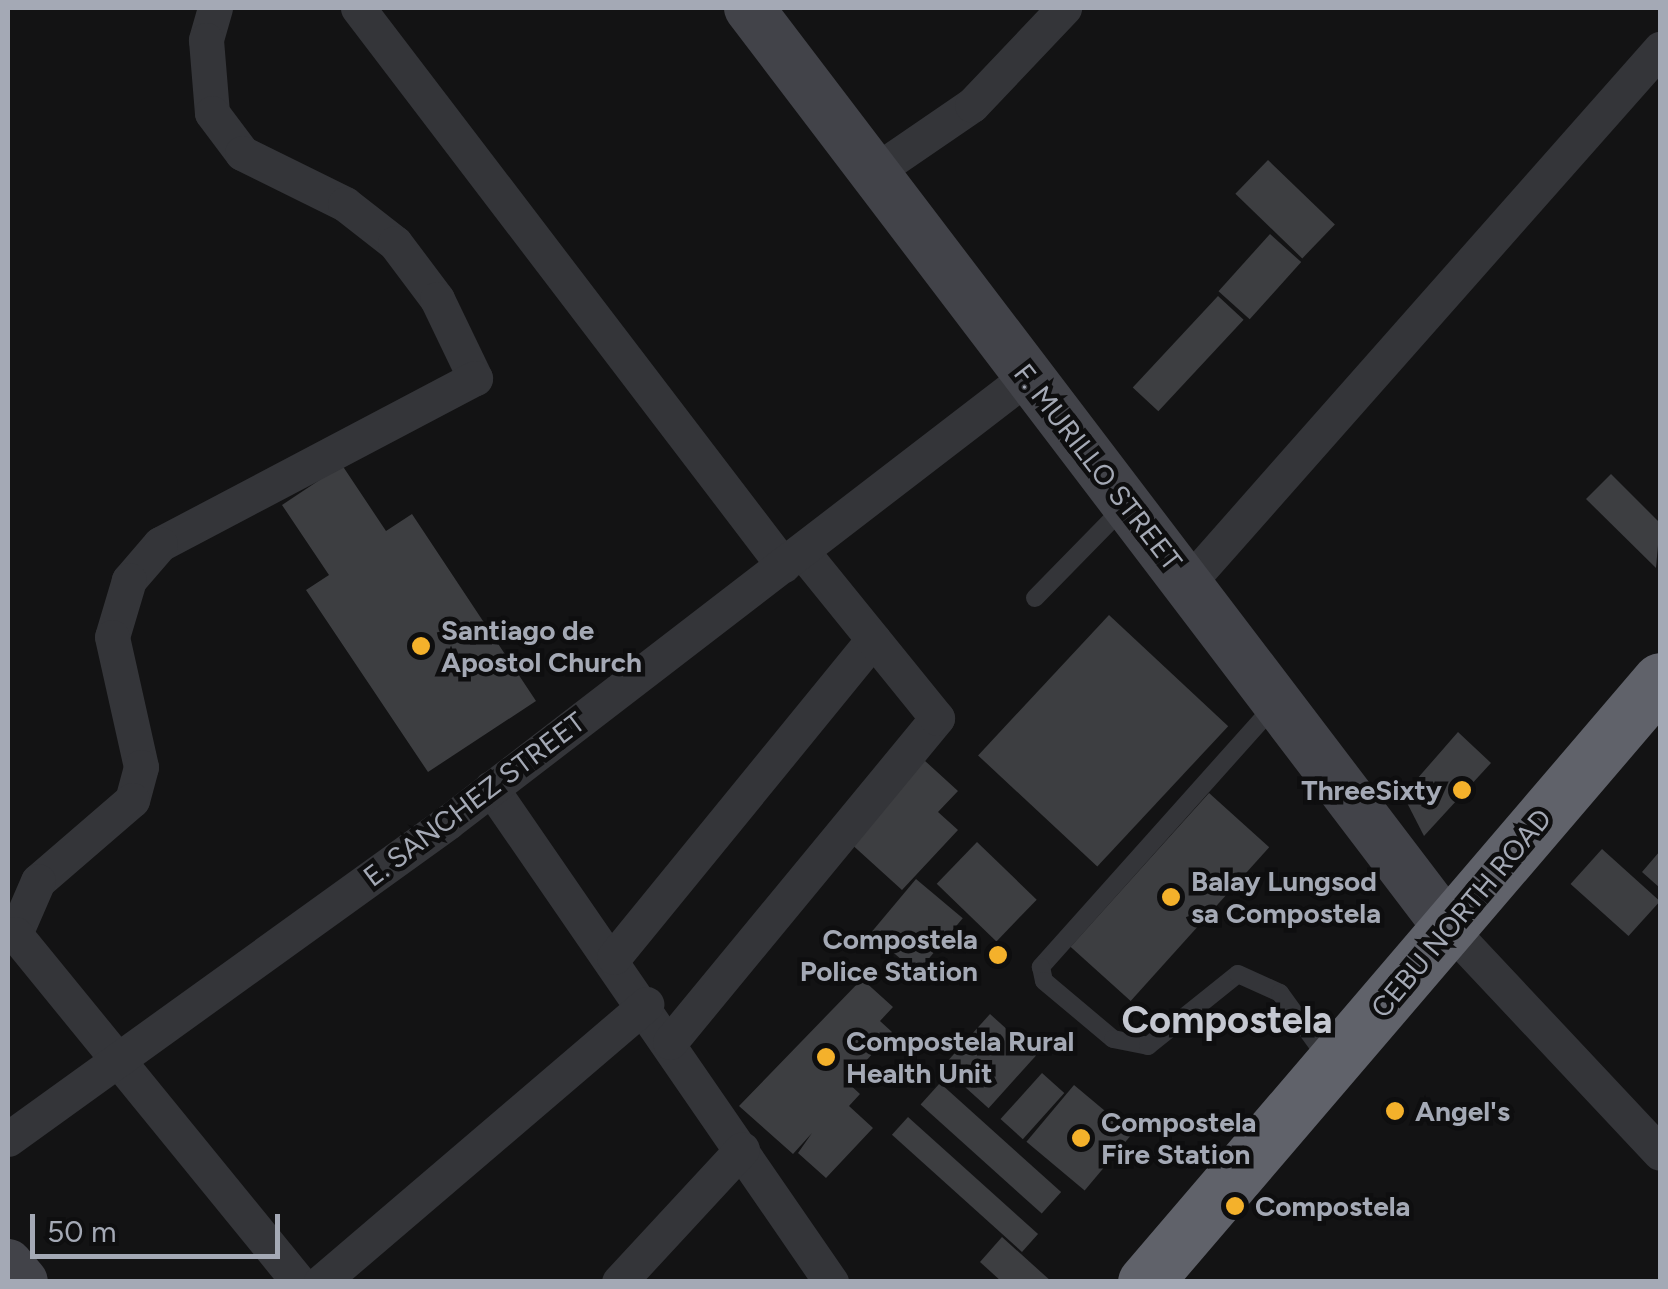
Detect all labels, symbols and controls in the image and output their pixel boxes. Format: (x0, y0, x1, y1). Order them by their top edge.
street label: F. MURILLO STREET (1007, 357, 1189, 577)
place label: Santiago de Apostol Church (441, 613, 642, 679)
marker: Santiago de Apostol Church (410, 635, 432, 657)
street label: E. SANCHEZ STREET (357, 705, 591, 893)
place label: ThreeSixty (1301, 773, 1442, 807)
marker: ThreeSixty (1451, 779, 1473, 801)
street label: CEBU NORTH ROAD (1364, 802, 1558, 1024)
place label: Balay Lungsod sa Compostela (1191, 864, 1381, 930)
marker: Balay Lungsod sa Compostela (1160, 886, 1182, 908)
place label: Compostela Police Station (800, 922, 978, 988)
marker: Compostela Police Station (987, 944, 1009, 966)
district label: Compostela (1122, 998, 1332, 1044)
place label: Compostela Rural Health Unit (846, 1024, 1075, 1090)
marker: Compostela Rural Health Unit (815, 1046, 837, 1068)
place label: Angel's (1415, 1094, 1510, 1128)
marker: Angel's (1384, 1100, 1406, 1122)
place label: Compostela Fire Station (1101, 1105, 1256, 1171)
marker: Compostela Fire Station (1070, 1127, 1092, 1149)
place label: Compostela (1255, 1189, 1410, 1223)
scale bar (35, 1194, 285, 1256)
marker: Compostela (1224, 1195, 1246, 1217)
text: 50 m (47, 1213, 116, 1250)

